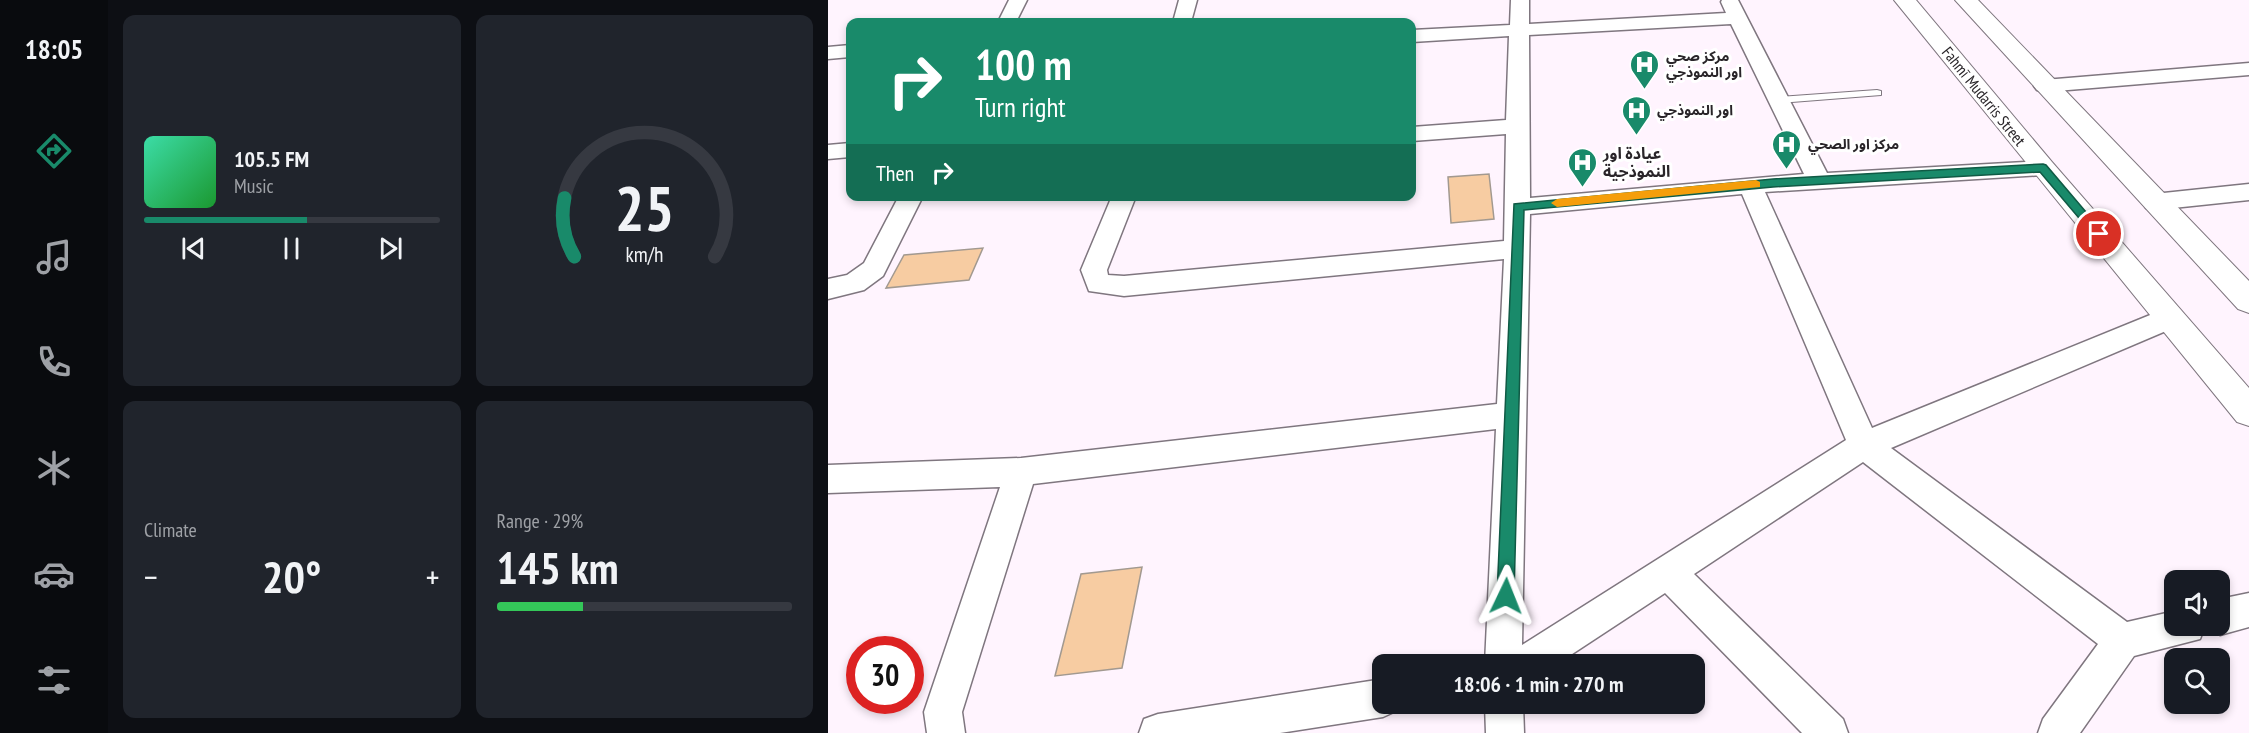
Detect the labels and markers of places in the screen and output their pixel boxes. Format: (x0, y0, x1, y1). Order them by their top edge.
place label: مركز صحي اور النموذجي (1666, 47, 1742, 83)
hospital icon: مركز صحي اور النموذجي (1629, 48, 1661, 90)
hospital icon: اور النموذجي (1620, 94, 1652, 136)
place label: اور النموذجي (1657, 101, 1733, 121)
hospital icon: مركز اور الصحي (1771, 128, 1803, 170)
place label: مركز اور الصحي (1808, 135, 1899, 155)
place label: عيادة اور النموذجية (1602, 143, 1670, 181)
hospital icon: عيادة اور النموذجية (1566, 146, 1598, 188)
pin (2073, 208, 2124, 259)

